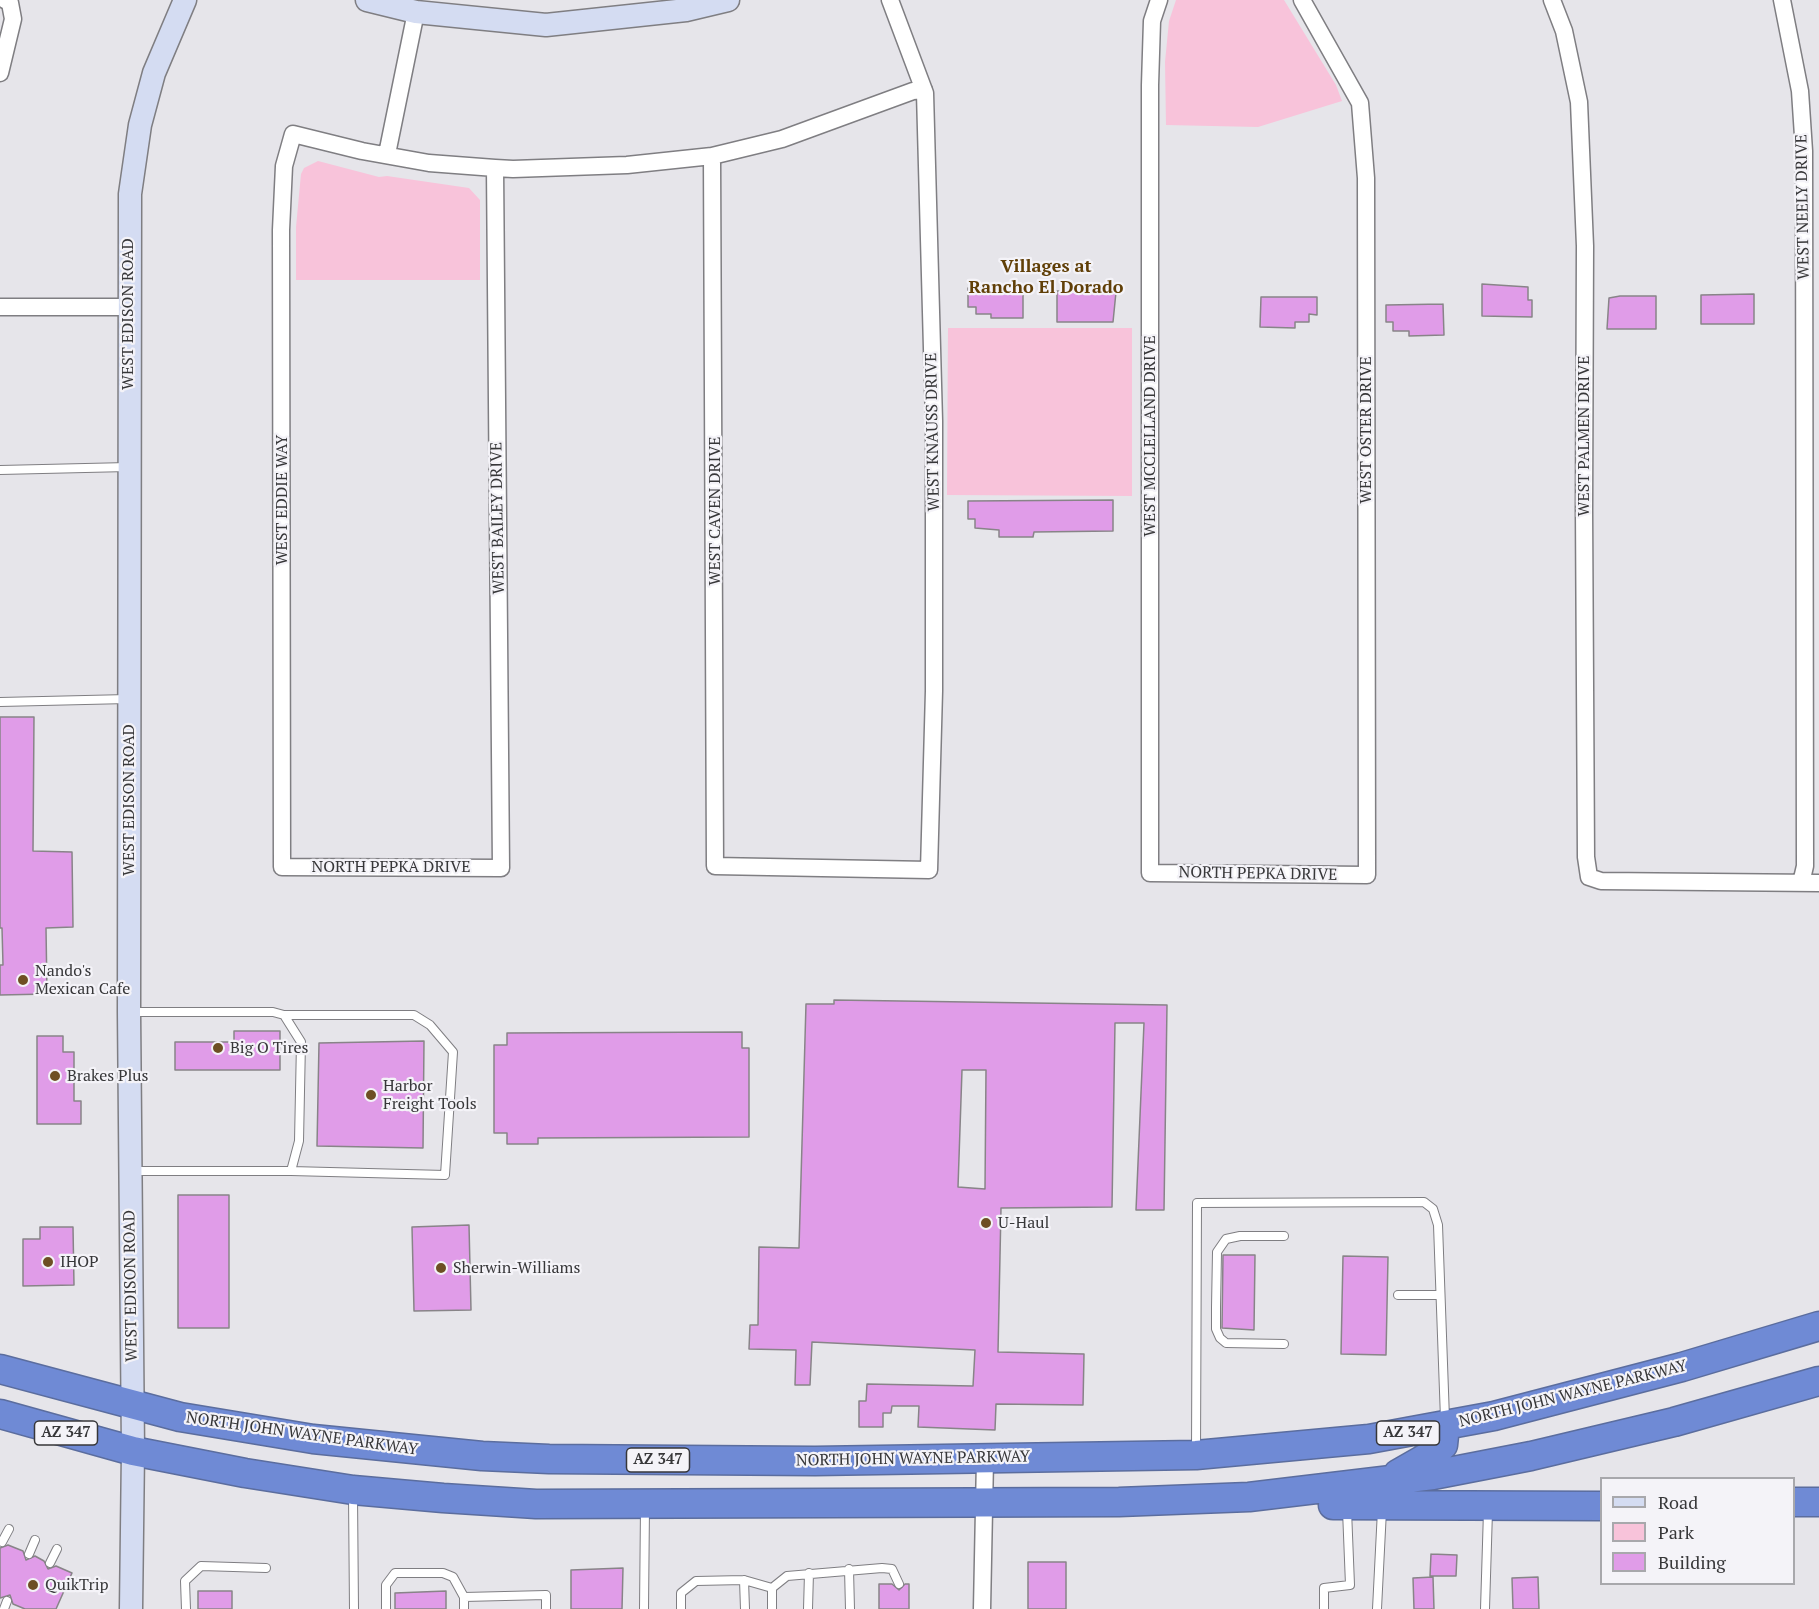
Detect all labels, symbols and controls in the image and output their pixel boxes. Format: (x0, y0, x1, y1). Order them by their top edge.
street label: WEST NEELY DRIVE (1792, 134, 1814, 280)
street label: WEST EDISON ROAD (118, 238, 138, 390)
district label: Villages at Rancho El Dorado (969, 256, 1123, 298)
street label: WEST MCCLELLAND DRIVE (1140, 335, 1160, 537)
street label: WEST KNAUSS DRIVE (922, 352, 944, 512)
street label: WEST OSTER DRIVE (1356, 356, 1376, 504)
street label: WEST PALMEN DRIVE (1574, 356, 1594, 516)
street label: WEST EDDIE WAY (272, 435, 292, 565)
street label: WEST CAVEN DRIVE (705, 436, 725, 586)
street label: WEST BAILEY DRIVE (487, 441, 509, 595)
street label: WEST EDISON ROAD (119, 724, 139, 876)
street label: NORTH PEPKA DRIVE (312, 857, 470, 877)
street label: NORTH PEPKA DRIVE (1178, 863, 1338, 885)
place label: Nando's Mexican Cafe (35, 961, 130, 999)
marker: Nando's Mexican Cafe (16, 973, 30, 987)
place label: Big O Tires (230, 1038, 309, 1058)
marker: Big O Tires (211, 1041, 225, 1055)
place label: Brakes Plus (67, 1066, 148, 1086)
marker: Brakes Plus (48, 1069, 62, 1083)
place label: Harbor Freight Tools (383, 1076, 477, 1114)
marker: Harbor Freight Tools (364, 1088, 378, 1102)
street label: WEST EDISON ROAD (120, 1210, 142, 1362)
place label: U-Haul (998, 1213, 1049, 1233)
marker: U-Haul (979, 1216, 993, 1230)
place label: IHOP (60, 1252, 99, 1272)
marker: IHOP (41, 1255, 55, 1269)
place label: Sherwin-Williams (453, 1258, 580, 1278)
marker: Sherwin-Williams (434, 1261, 448, 1275)
street label: NORTH JOHN WAYNE PARKWAY (1457, 1356, 1689, 1432)
street label: NORTH JOHN WAYNE PARKWAY (185, 1408, 419, 1460)
road number: AZ 347 (34, 1421, 98, 1445)
road number: AZ 347 (1376, 1421, 1440, 1445)
street label: NORTH JOHN WAYNE PARKWAY (796, 1447, 1030, 1471)
road number: AZ 347 (626, 1448, 690, 1472)
legend (1600, 1477, 1795, 1585)
text: Road (1658, 1490, 1698, 1514)
text: Park (1658, 1520, 1694, 1544)
text: Building (1658, 1550, 1726, 1574)
place label: QuikTrip (45, 1575, 109, 1595)
marker: QuikTrip (26, 1578, 40, 1592)

